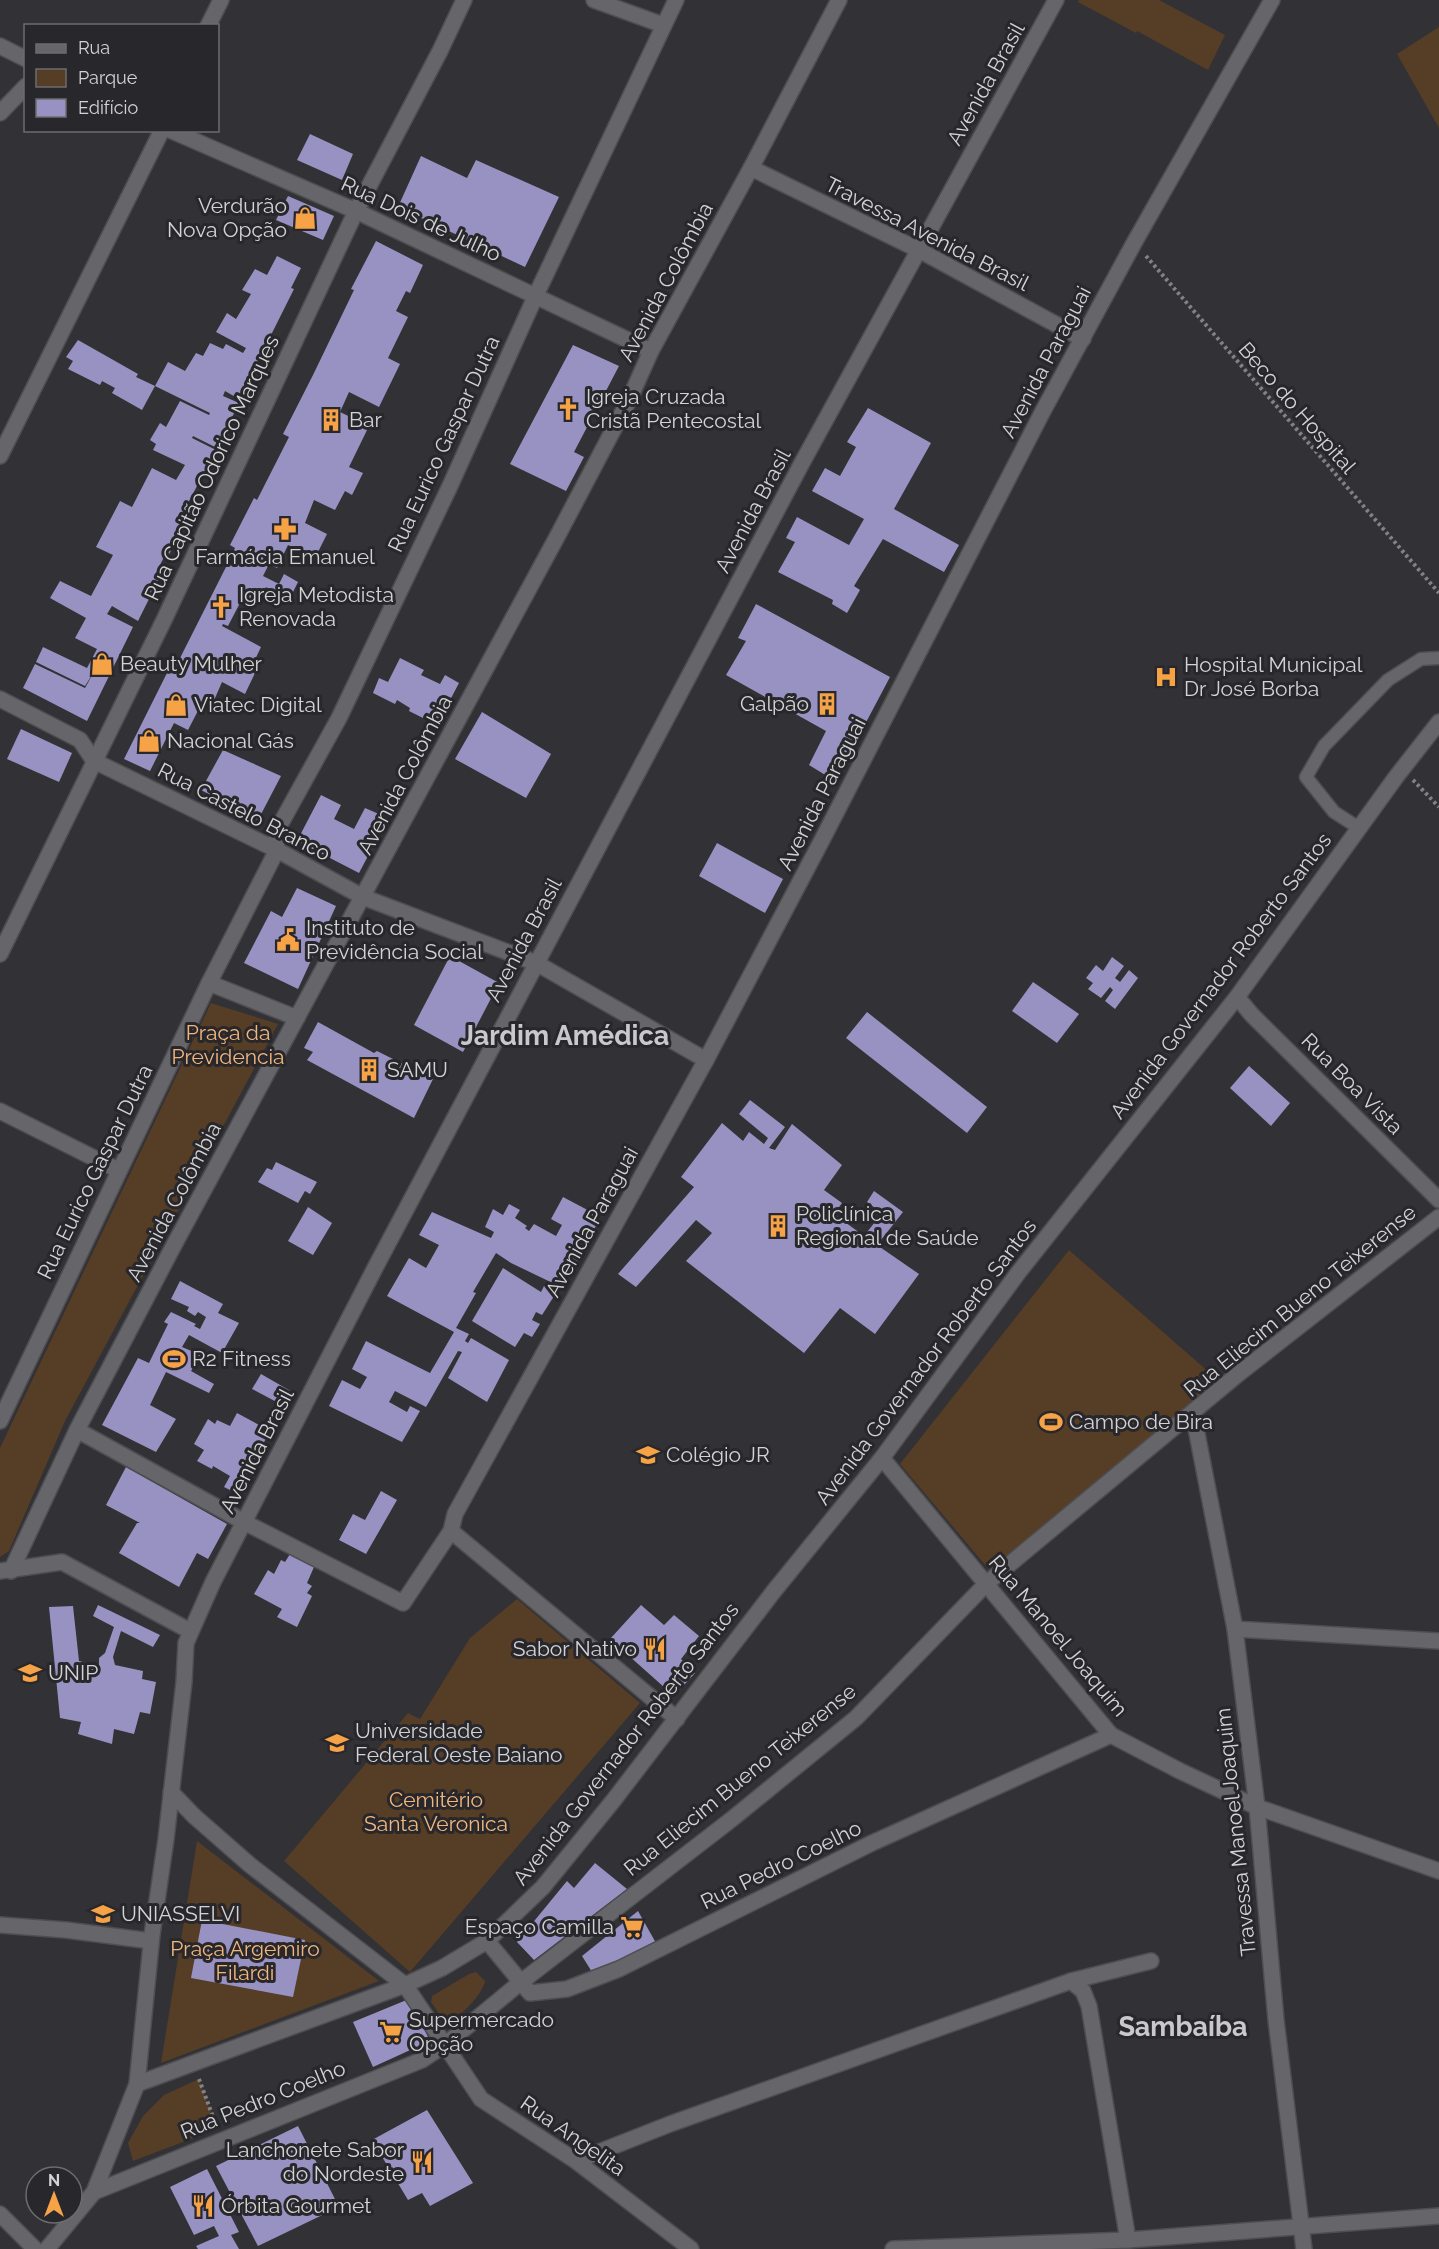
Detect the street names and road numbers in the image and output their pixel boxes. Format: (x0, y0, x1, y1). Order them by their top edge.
street label: Avenida Brasil (942, 18, 1030, 150)
street label: Rua Dois de Julho (337, 171, 505, 267)
street label: Travessa Avenida Brasil (821, 171, 1034, 296)
street label: Avenida Colômbia (613, 198, 718, 366)
street label: Avenida Paraguai (995, 282, 1096, 442)
street label: Rua Capitão Odorico Marques (139, 331, 284, 604)
street label: Rua Eurico Gaspar Dutra (382, 332, 505, 556)
street label: Beco do Hospital (1233, 337, 1362, 479)
street label: Avenida Brasil (709, 444, 796, 577)
street label: Avenida Colômbia (352, 691, 457, 859)
street label: Avenida Paraguai (772, 713, 871, 874)
street label: Rua Castelo Branco (154, 757, 335, 866)
street label: Avenida Governador Roberto Santos (1105, 828, 1336, 1124)
street label: Avenida Brasil (480, 873, 567, 1006)
street label: Rua Boa Vista (1297, 1028, 1408, 1139)
street label: Rua Eurico Gaspar Dutra (32, 1060, 157, 1283)
street label: Avenida Colômbia (121, 1118, 226, 1286)
street label: Avenida Paraguai (540, 1142, 643, 1301)
street label: Rua Eliecim Bueno Teixerense (1179, 1199, 1421, 1402)
street label: Avenida Governador Roberto Santos (810, 1214, 1041, 1510)
street label: Avenida Brasil (214, 1384, 299, 1517)
street label: Rua Manoel Joaquim (984, 1550, 1133, 1721)
street label: Avenida Governador Roberto Santos (508, 1597, 744, 1890)
street label: Rua Eliecim Bueno Teixerense (619, 1678, 861, 1881)
street label: Travessa Manoel Joaquim (1210, 1707, 1261, 1957)
street label: Rua Pedro Coelho (696, 1815, 865, 1914)
street label: Rua Pedro Coelho (177, 2055, 349, 2144)
street label: Rua Angelita (516, 2090, 631, 2181)

